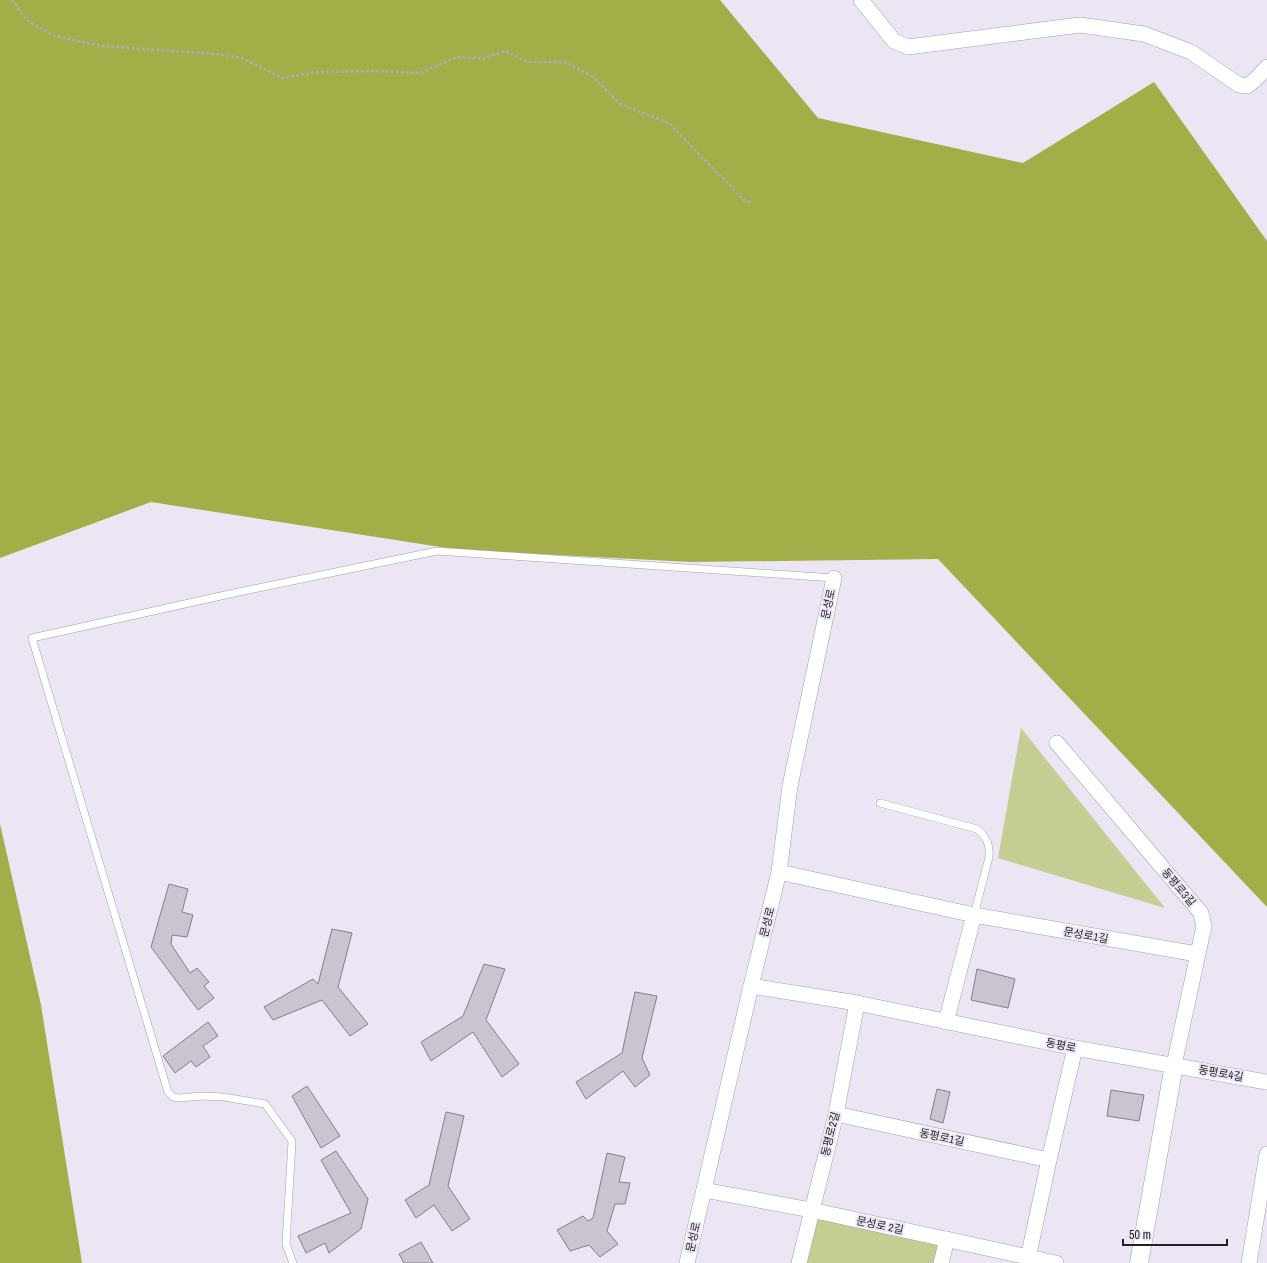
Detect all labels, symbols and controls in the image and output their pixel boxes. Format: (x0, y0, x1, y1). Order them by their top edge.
street label: 문성로 (818, 588, 838, 620)
street label: 동평로3길 (1159, 865, 1199, 909)
street label: 문성로 (757, 906, 777, 938)
street label: 문성로1길 (1062, 924, 1110, 946)
street label: 동평로 (1045, 1035, 1077, 1055)
street label: 동평로4길 (1197, 1062, 1245, 1084)
street label: 동평로2길 (818, 1110, 842, 1158)
street label: 동평로1길 (918, 1125, 966, 1149)
street label: 문성로 2길 (855, 1213, 905, 1237)
street label: 문성로 (683, 1221, 703, 1253)
scale bar (1123, 1221, 1227, 1247)
text: 50 m (1129, 1227, 1151, 1243)

